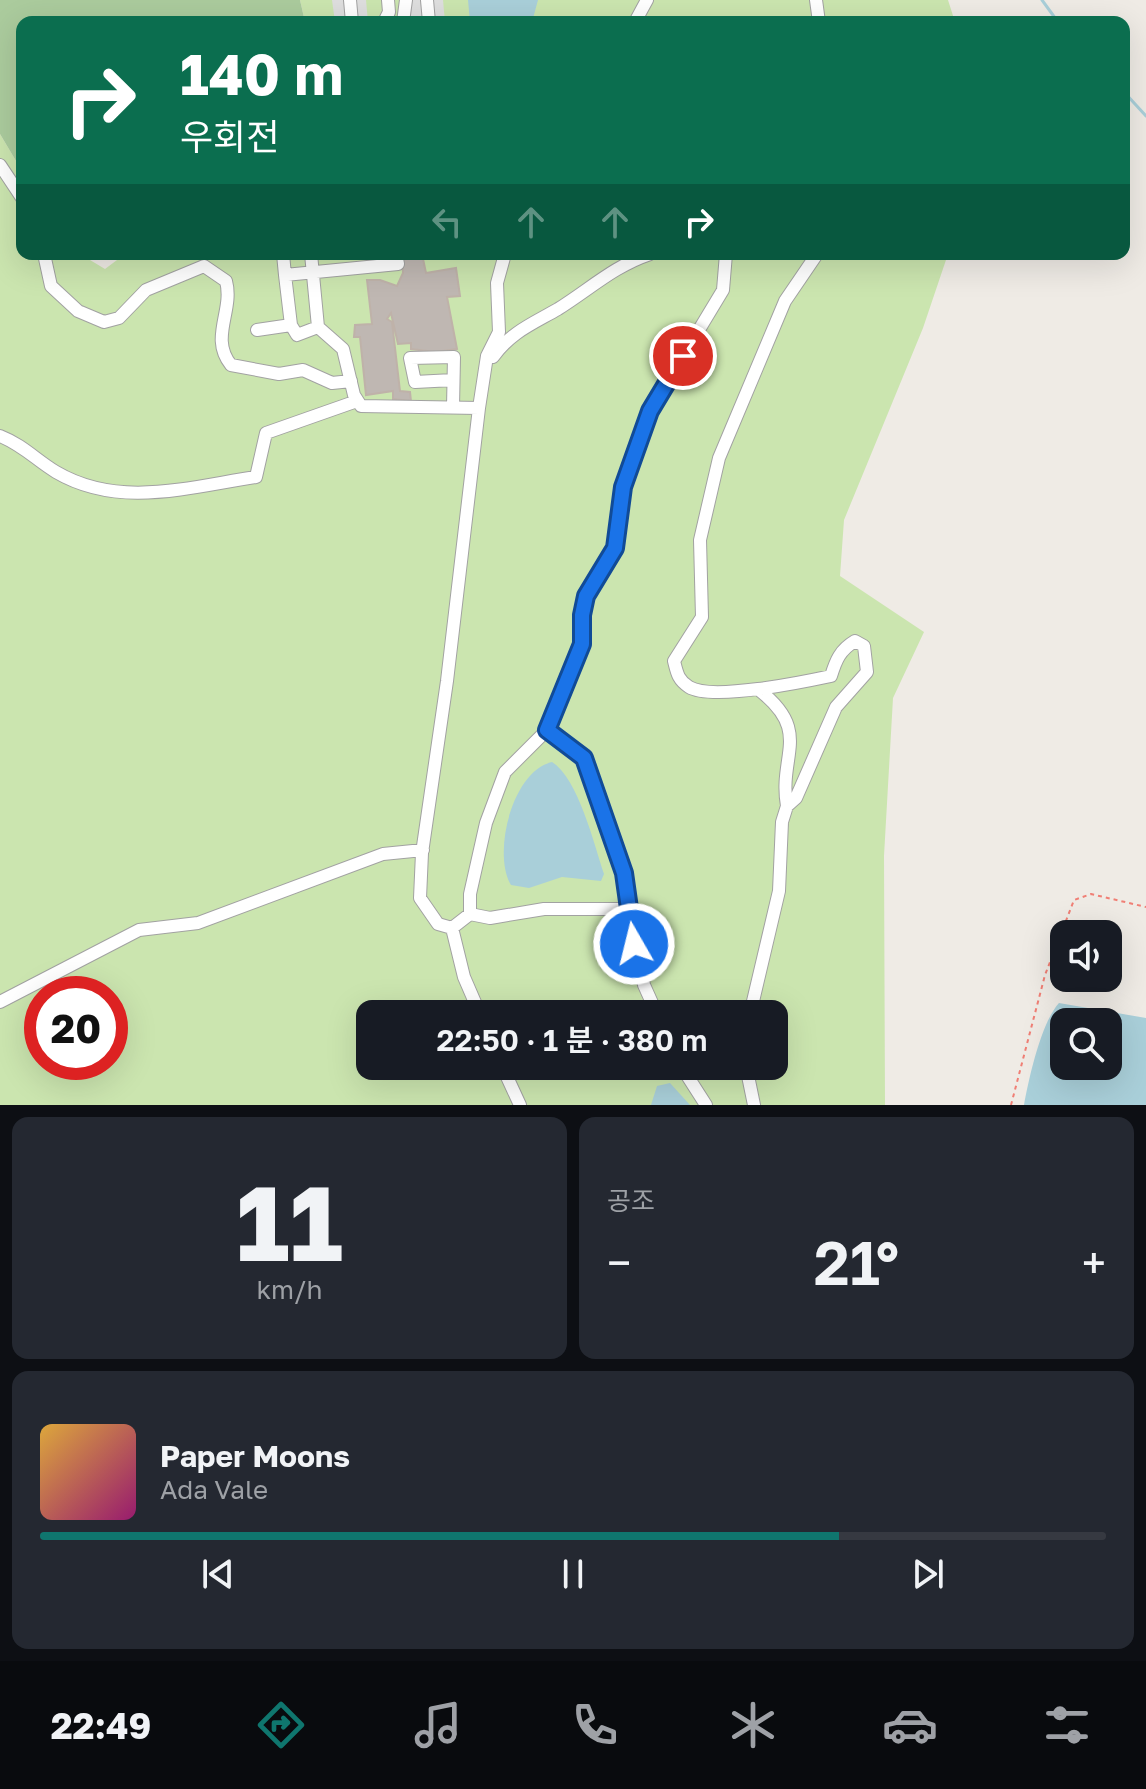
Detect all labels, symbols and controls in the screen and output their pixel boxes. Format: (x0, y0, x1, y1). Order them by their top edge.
text: 140 m (180, 40, 343, 107)
icon: right (48, 48, 152, 152)
text: 우회전 (180, 115, 279, 158)
icon: left (425, 200, 469, 244)
icon: ahead (509, 200, 553, 244)
icon: ahead (593, 200, 637, 244)
icon: right (677, 200, 721, 244)
pin (649, 322, 717, 390)
icon: arrive (661, 334, 705, 378)
position arrow (592, 902, 676, 986)
map controls (1050, 920, 1122, 1080)
button: sound (1050, 920, 1122, 992)
speed limit sign: 20 (24, 976, 128, 1080)
button: search (1050, 1008, 1122, 1080)
text: 22:50 · 1 분 · 380 m (436, 1022, 708, 1058)
text: 11 (236, 1159, 343, 1284)
text: 공조 (607, 1185, 655, 1216)
text: 21° (814, 1226, 899, 1298)
text: − (607, 1236, 631, 1289)
text: + (1082, 1236, 1106, 1289)
text: km/h (256, 1274, 323, 1305)
text: Paper Moons (160, 1438, 350, 1474)
text: Ada Vale (160, 1474, 268, 1505)
icon: previous (196, 1552, 240, 1596)
icon: pause (551, 1552, 595, 1596)
icon: next (906, 1552, 950, 1596)
icon: directions (253, 1697, 309, 1753)
icon: music (410, 1697, 466, 1753)
icon: phone (567, 1697, 623, 1753)
icon: climate (725, 1697, 781, 1753)
icon: car (882, 1697, 938, 1753)
icon: filters (1039, 1697, 1095, 1753)
text: 22:49 (51, 1704, 151, 1747)

